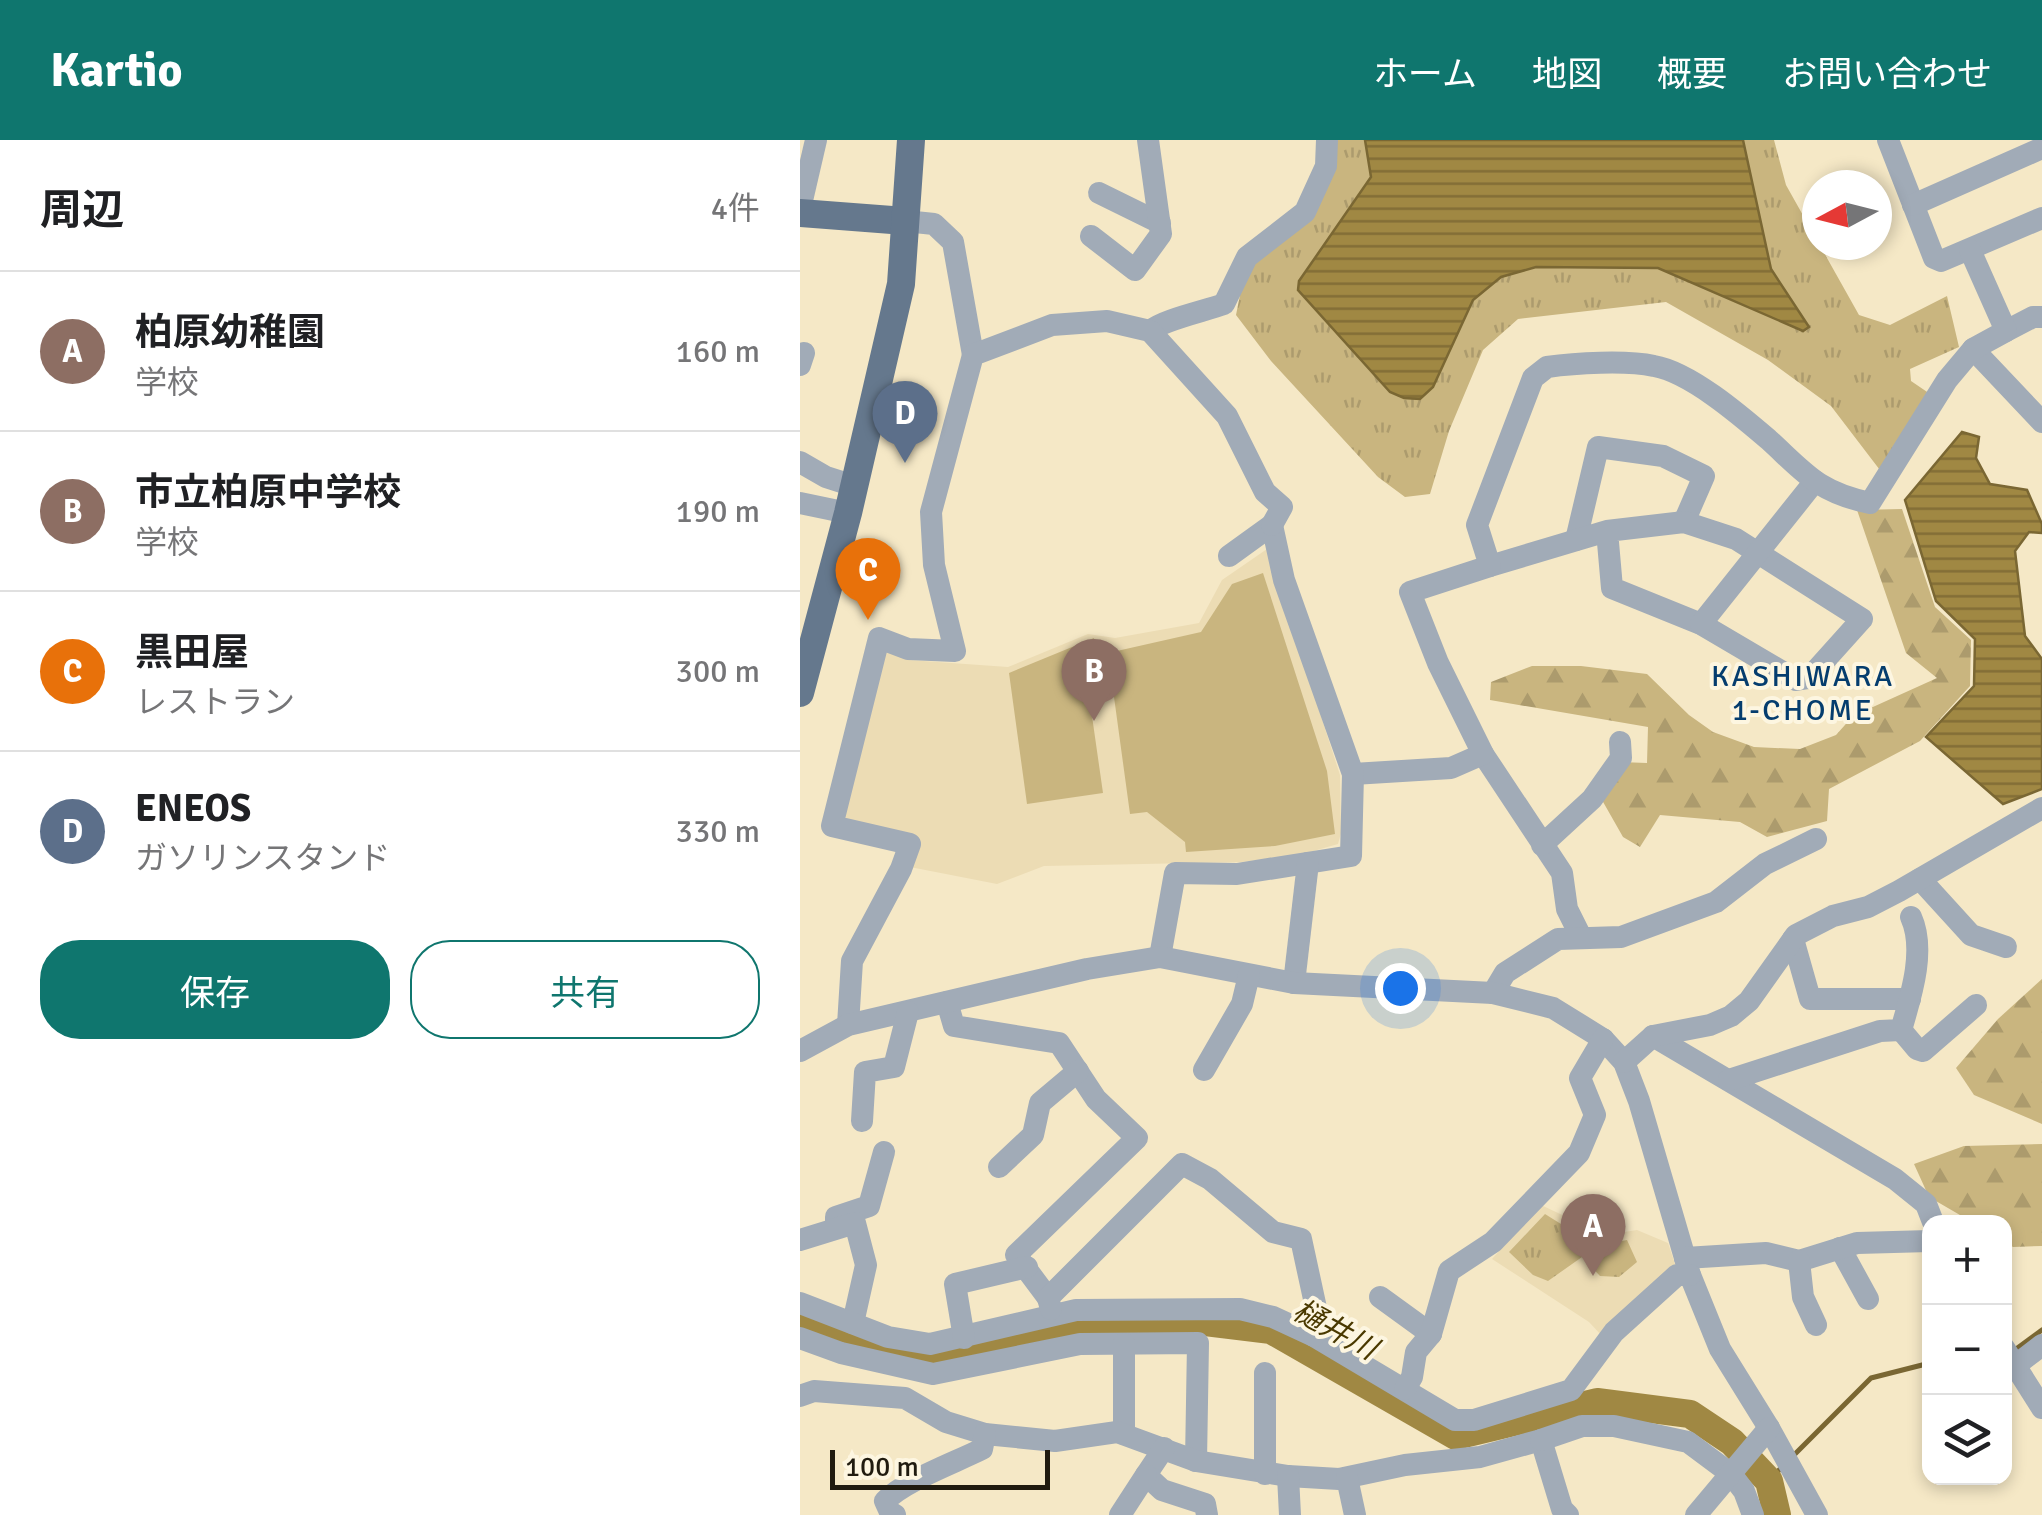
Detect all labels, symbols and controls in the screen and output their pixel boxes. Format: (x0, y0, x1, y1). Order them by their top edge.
text: Kartio (50, 41, 183, 100)
text: ホーム (1373, 53, 1477, 96)
text: 地図 (1532, 53, 1602, 96)
text: 概要 (1657, 53, 1727, 96)
text: お問い合わせ (1782, 53, 1992, 96)
north arrow (1802, 170, 1892, 260)
text: 周辺 (40, 185, 124, 236)
text: 4件 (711, 189, 760, 228)
text: 柏原幼稚園 (135, 309, 325, 356)
text: A (62, 332, 83, 371)
text: 160 m (676, 332, 760, 371)
text: 学校 (135, 363, 199, 402)
pin: D (872, 380, 938, 463)
text: 市立柏原中学校 (135, 469, 401, 516)
text: B (63, 492, 82, 531)
text: 190 m (676, 492, 760, 531)
text: 学校 (135, 523, 199, 562)
pin: C (836, 538, 900, 620)
text: 黒田屋 (135, 629, 249, 676)
pin: B (1062, 638, 1126, 721)
text: C (63, 652, 82, 691)
text: 300 m (676, 652, 760, 691)
district label: KASHIWARA 1-CHOME (1711, 658, 1895, 729)
text: レストラン (135, 683, 295, 722)
text: ENEOS (135, 785, 251, 832)
text: D (62, 812, 83, 851)
text: 330 m (676, 812, 760, 851)
text: ガソリンスタンド (135, 839, 390, 878)
button: 保存 (40, 940, 390, 1039)
button: 共有 (410, 940, 760, 1039)
your location (1375, 963, 1426, 1014)
pin: A (1560, 1194, 1626, 1276)
map controls (1922, 1215, 2012, 1485)
button: + (1922, 1215, 2012, 1305)
water label: 樋井川 (1287, 1292, 1386, 1369)
button: − (1922, 1305, 2012, 1395)
button: layers (1922, 1395, 2012, 1485)
scale bar (830, 1445, 1050, 1490)
text: 100 m (845, 1450, 919, 1484)

